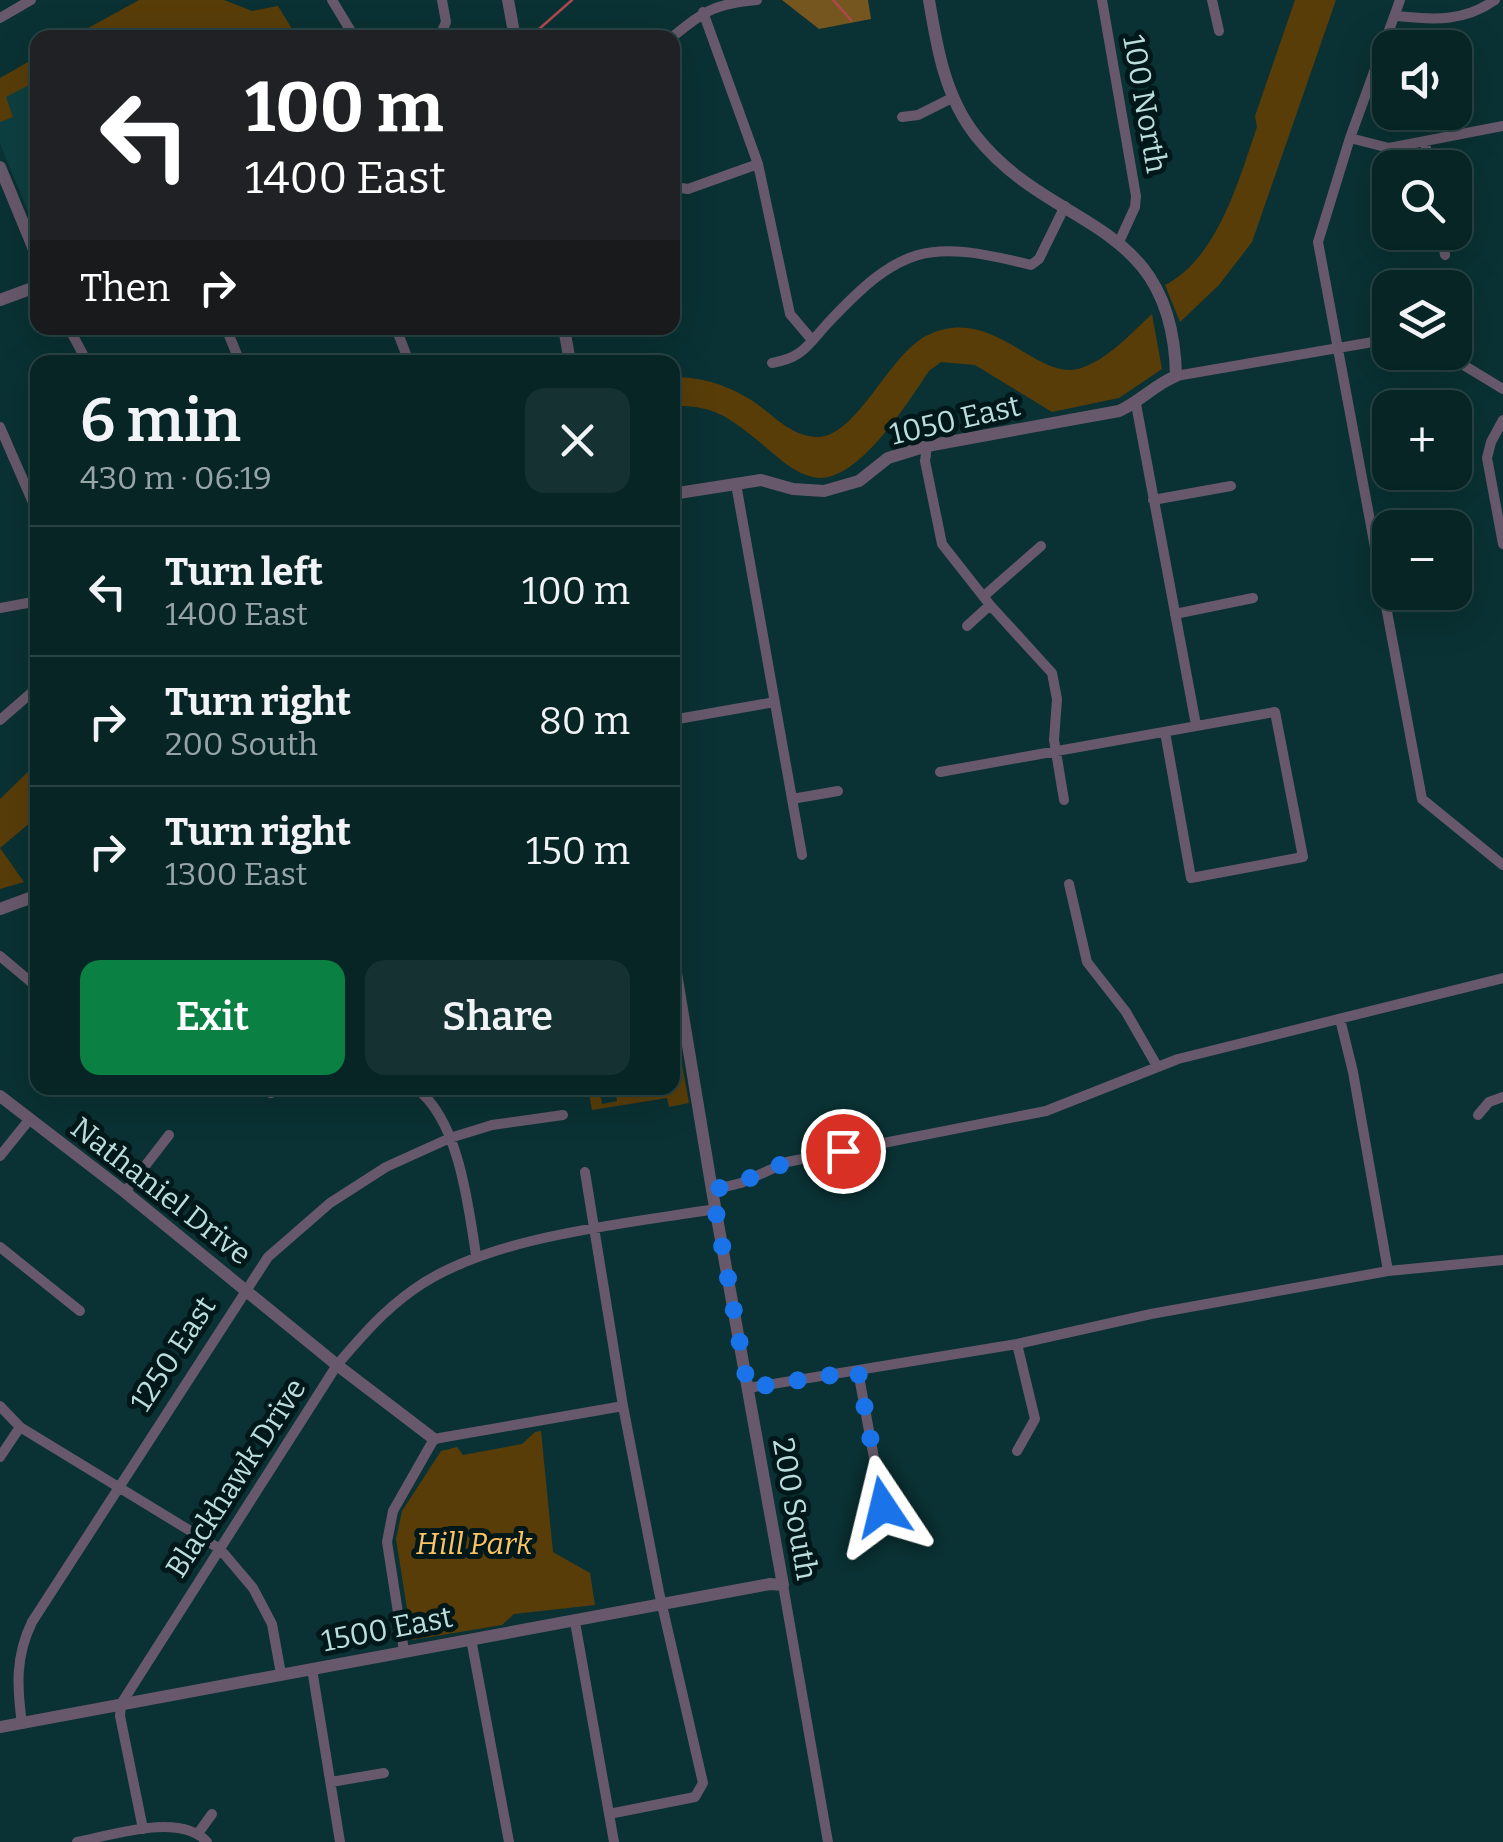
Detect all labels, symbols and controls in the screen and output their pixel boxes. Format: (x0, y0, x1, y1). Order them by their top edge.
map controls (1372, 30, 1472, 610)
button: sound (1372, 30, 1472, 130)
street label: 100 North (1115, 32, 1175, 176)
text: 100 m (245, 66, 444, 150)
icon: left (80, 70, 210, 200)
button: search (1372, 150, 1472, 250)
text: 1400 East (245, 151, 446, 205)
icon: right (190, 260, 245, 315)
text: Then (80, 265, 170, 311)
button: layers (1372, 270, 1472, 370)
text: 6 min (80, 385, 241, 457)
button: close (525, 388, 630, 493)
street label: 1050 East (886, 388, 1024, 452)
button: + (1372, 390, 1472, 490)
text: 430 m · 06:19 (80, 459, 272, 497)
button: − (1372, 510, 1472, 610)
text: Turn left (165, 549, 323, 595)
icon: left (80, 564, 135, 619)
text: 100 m (522, 568, 630, 614)
text: 1400 East (165, 595, 308, 633)
text: Turn right (165, 679, 351, 725)
icon: right (80, 694, 135, 749)
text: 80 m (539, 698, 630, 744)
text: 200 South (165, 725, 318, 763)
text: Turn right (165, 809, 351, 855)
icon: right (80, 824, 135, 879)
text: 150 m (526, 828, 630, 874)
text: 1300 East (165, 855, 307, 893)
button: Exit (80, 960, 345, 1075)
button: Share (365, 960, 630, 1075)
pin (801, 1109, 886, 1194)
street label: Nathaniel Drive (64, 1110, 258, 1272)
icon: arrive (816, 1124, 871, 1179)
street label: 1250 East (123, 1290, 223, 1418)
street label: Blackhawk Drive (158, 1372, 314, 1584)
street label: 200 South (765, 1435, 825, 1583)
position arrow (831, 1455, 935, 1559)
park label: Hill Park (416, 1526, 533, 1562)
street label: 1500 East (319, 1599, 456, 1659)

